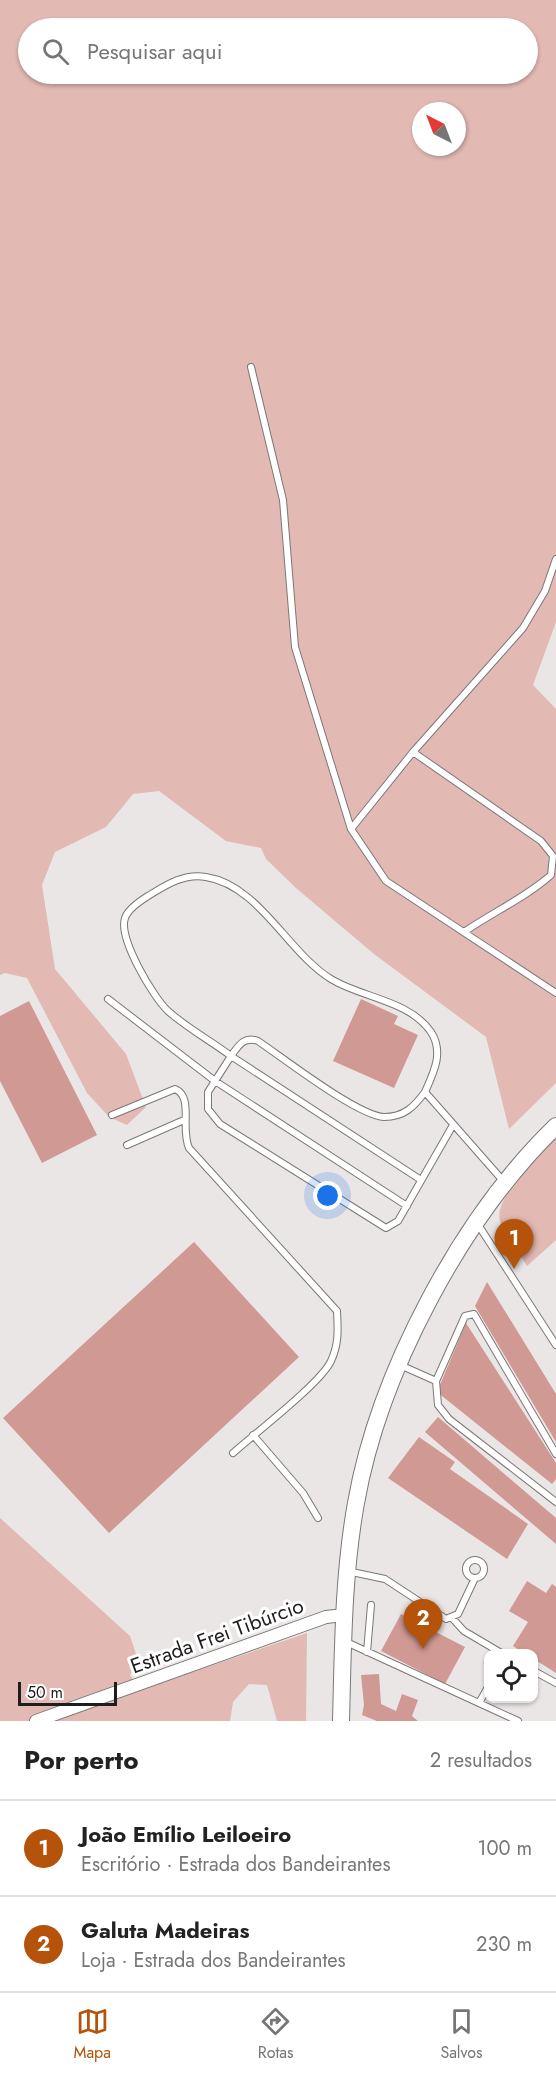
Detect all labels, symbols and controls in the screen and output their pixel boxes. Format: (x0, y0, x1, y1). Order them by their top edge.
search box (18, 18, 538, 84)
icon: search (39, 35, 72, 68)
text: Pesquisar aqui (87, 35, 222, 67)
north arrow (412, 102, 466, 156)
your location (313, 1181, 342, 1210)
pin: 1 (494, 1220, 534, 1269)
street label: Estrada Frei Tibúrcio (126, 1591, 308, 1681)
pin: 2 (404, 1600, 442, 1649)
map controls (484, 1649, 538, 1703)
button: locate (484, 1649, 538, 1703)
scale bar (18, 1679, 117, 1706)
text: 50 m (27, 1681, 63, 1704)
text: Por perto (24, 1741, 138, 1779)
text: 2 resultados (430, 1746, 532, 1775)
text: João Emílio Leiloeiro (81, 1818, 291, 1850)
text: 1 (38, 1834, 49, 1863)
text: 100 m (477, 1834, 532, 1863)
text: Escritório · Estrada dos Bandeirantes (81, 1850, 390, 1879)
text: Galuta Madeiras (81, 1914, 249, 1946)
text: 2 (37, 1930, 50, 1959)
text: 230 m (476, 1930, 532, 1959)
text: Loja · Estrada dos Bandeirantes (81, 1946, 346, 1975)
tab: Mapa (73, 2005, 111, 2064)
tab: Rotas (258, 2005, 294, 2064)
tab: Salvos (440, 2005, 483, 2064)

